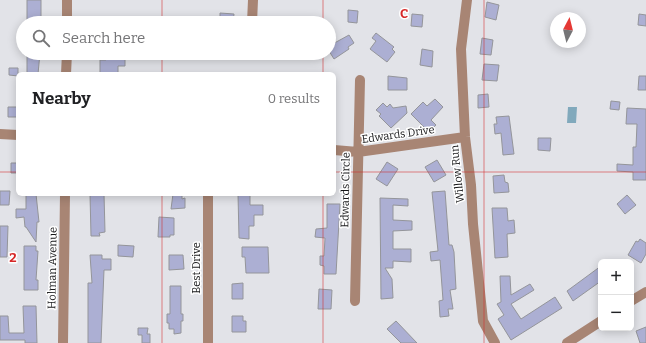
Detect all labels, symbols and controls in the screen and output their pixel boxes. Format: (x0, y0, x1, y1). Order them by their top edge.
text: C (400, 6, 408, 21)
north arrow (550, 12, 586, 48)
search box (16, 16, 336, 60)
icon: search (30, 27, 52, 49)
text: Search here (62, 29, 145, 47)
text: Nearby (32, 88, 91, 109)
text: 0 results (268, 91, 320, 106)
street label: Edwards Drive (361, 123, 435, 146)
street label: Willow Run (448, 144, 467, 204)
street label: Edwards Circle (338, 152, 353, 228)
street label: Holman Avenue (45, 227, 60, 309)
street label: Best Drive (190, 242, 203, 294)
text: 2 (9, 250, 17, 265)
map controls (598, 259, 634, 331)
button: + (598, 259, 634, 295)
button: − (598, 295, 634, 331)

